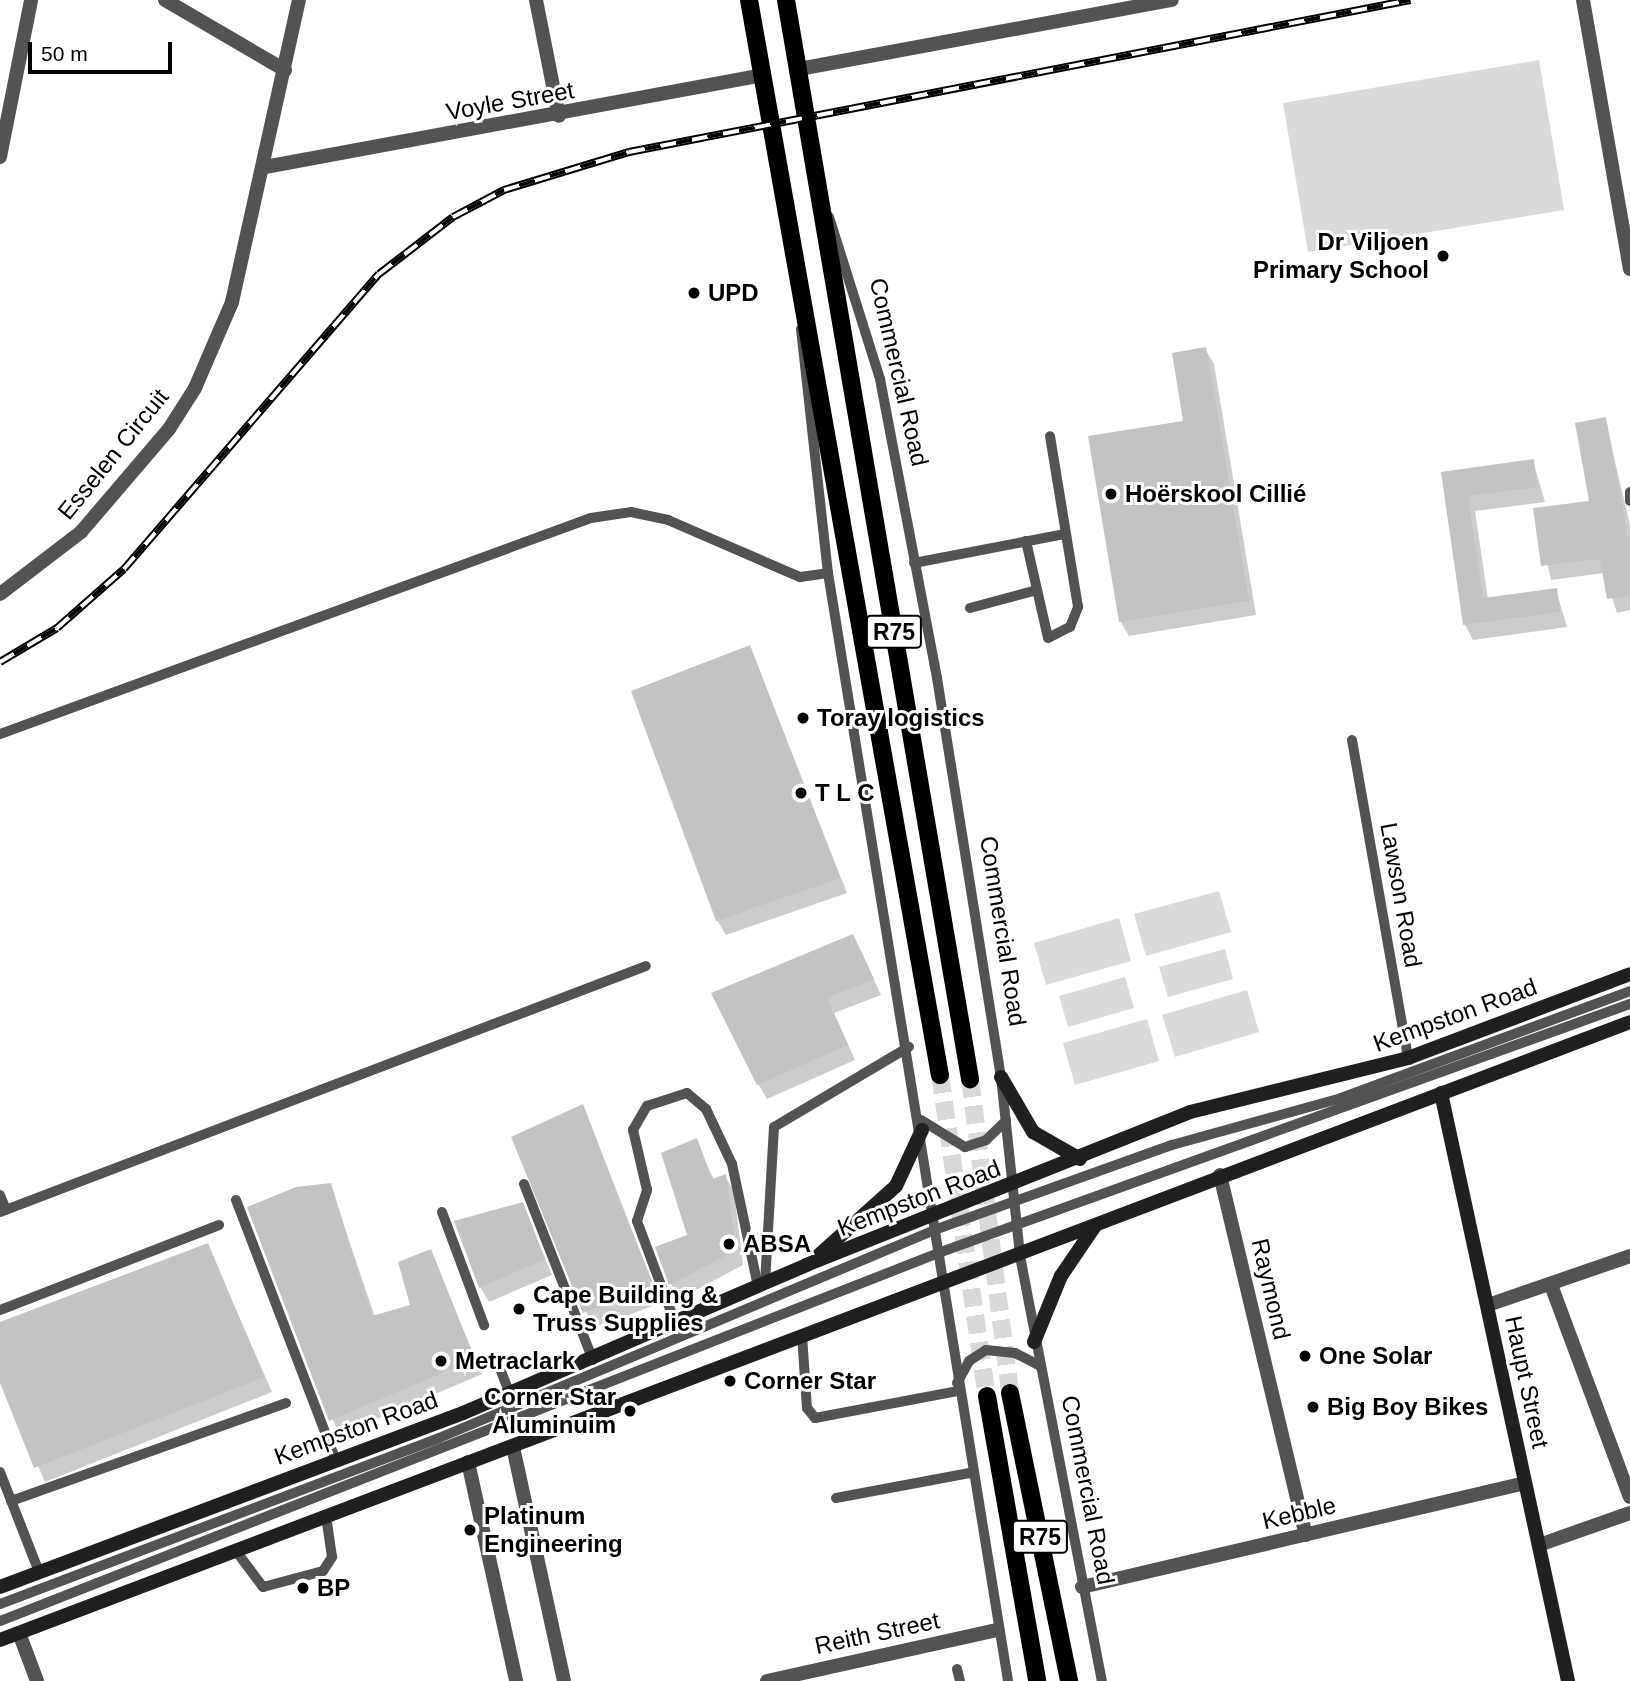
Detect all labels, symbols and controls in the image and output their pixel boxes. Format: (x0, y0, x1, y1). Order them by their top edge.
scale bar (32, 28, 175, 72)
text: 50 m (41, 42, 88, 65)
street label: Voyle Street (444, 76, 576, 126)
place label: Dr Viljoen Primary School (1253, 228, 1429, 284)
marker: Dr Viljoen Primary School (1435, 248, 1451, 264)
street label: Commercial Road (863, 275, 935, 469)
place label: UPD (708, 279, 759, 307)
marker: UPD (686, 285, 702, 301)
street label: Esselen Circuit (51, 383, 175, 525)
place label: Hoërskool Cillié (1125, 480, 1306, 508)
marker: Hoërskool Cillié (1103, 486, 1119, 502)
road number: R75 (864, 612, 924, 652)
place label: Toray logistics (817, 704, 985, 732)
marker: Toray logistics (795, 710, 811, 726)
place label: T L C (815, 779, 875, 807)
marker: T L C (793, 785, 809, 801)
street label: Lawson Road (1374, 820, 1428, 970)
street label: Commercial Road (974, 834, 1032, 1028)
street label: Kempston Road (1369, 972, 1541, 1058)
street label: Kempston Road (834, 1154, 1004, 1242)
place label: ABSA (743, 1230, 811, 1258)
marker: ABSA (721, 1236, 737, 1252)
street label: Raymond (1245, 1236, 1297, 1342)
place label: Cape Building & Truss Supplies (533, 1281, 718, 1337)
marker: Cape Building & Truss Supplies (511, 1301, 527, 1317)
street label: Haupt Street (1499, 1313, 1555, 1451)
place label: One Solar (1319, 1342, 1432, 1370)
place label: Metraclark (455, 1347, 575, 1375)
marker: One Solar (1297, 1348, 1313, 1364)
marker: Metraclark (433, 1353, 449, 1369)
place label: Corner Star (744, 1367, 876, 1395)
marker: Corner Star (722, 1373, 738, 1389)
place label: Corner Star Aluminuim (484, 1383, 616, 1439)
street label: Kempston Road (270, 1385, 442, 1471)
street label: Commercial Road (1056, 1393, 1120, 1587)
place label: Big Boy Bikes (1327, 1393, 1488, 1421)
marker: Big Boy Bikes (1305, 1399, 1321, 1415)
marker: Corner Star Aluminuim (622, 1403, 638, 1419)
street label: Kebble (1259, 1491, 1339, 1535)
place label: Platinum Engineering (484, 1502, 623, 1558)
road number: R75 (1010, 1518, 1070, 1556)
marker: Platinum Engineering (462, 1522, 478, 1538)
place label: BP (317, 1574, 350, 1602)
marker: BP (295, 1580, 311, 1596)
street label: Reith Street (812, 1606, 942, 1660)

